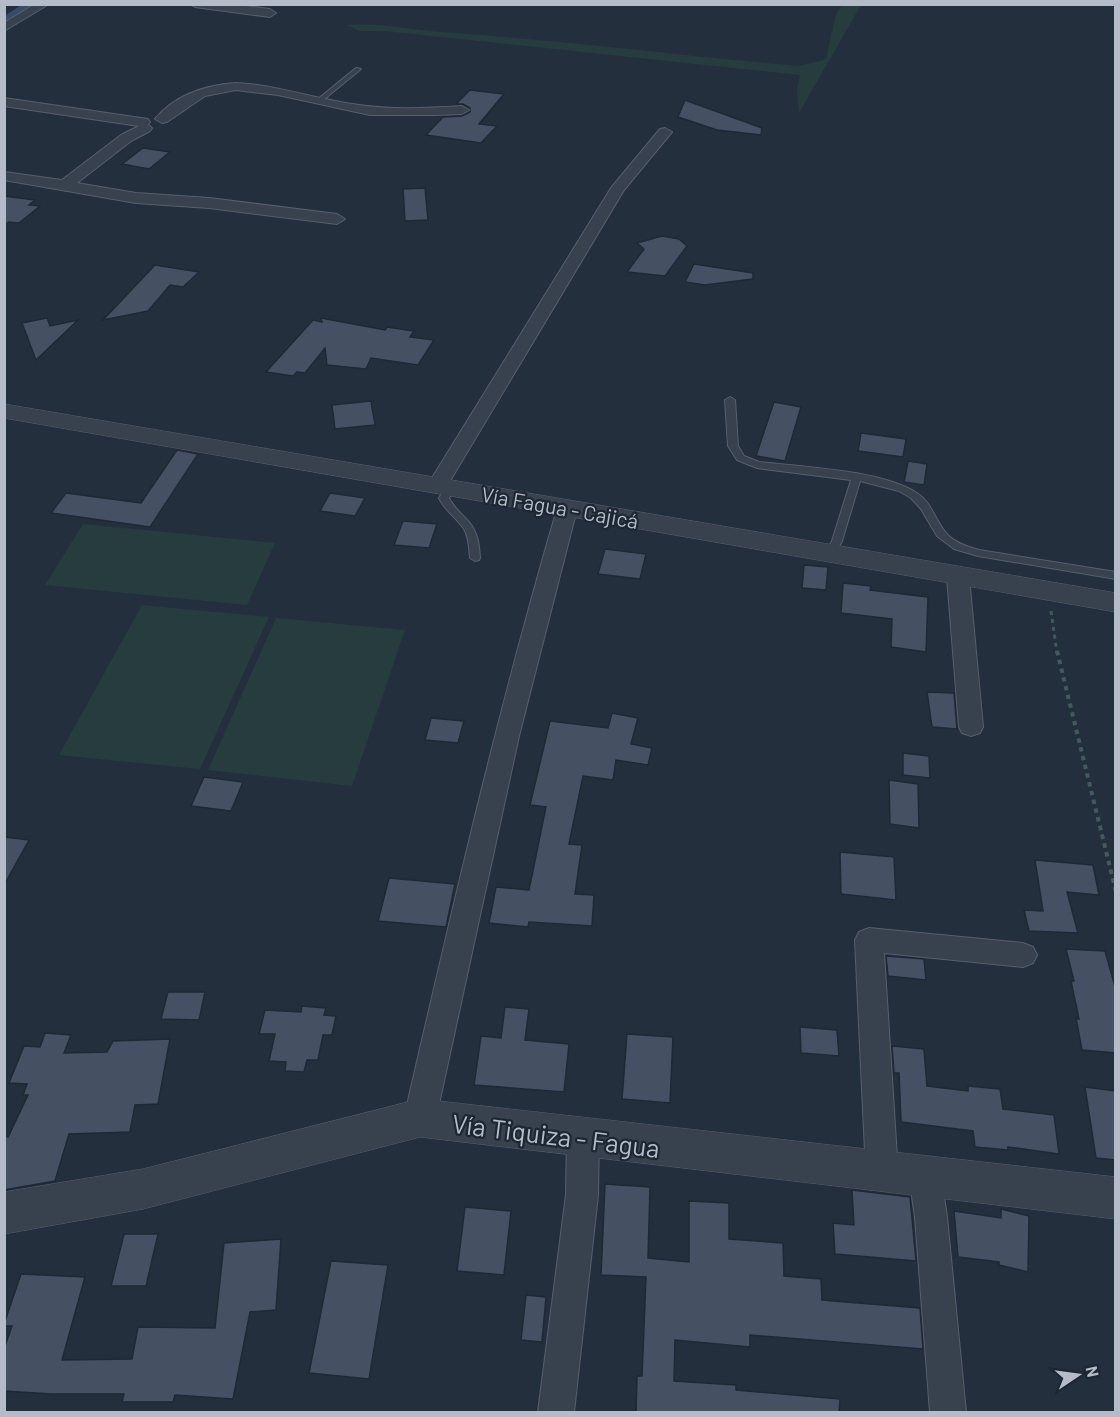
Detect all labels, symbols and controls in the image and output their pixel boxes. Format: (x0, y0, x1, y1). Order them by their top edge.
street label: Vía Fagua - Cajicá (479, 481, 641, 533)
street label: Vía Tiquiza - Fagua (450, 1107, 662, 1163)
north arrow (1048, 1345, 1108, 1405)
text: N (1083, 1364, 1104, 1379)

